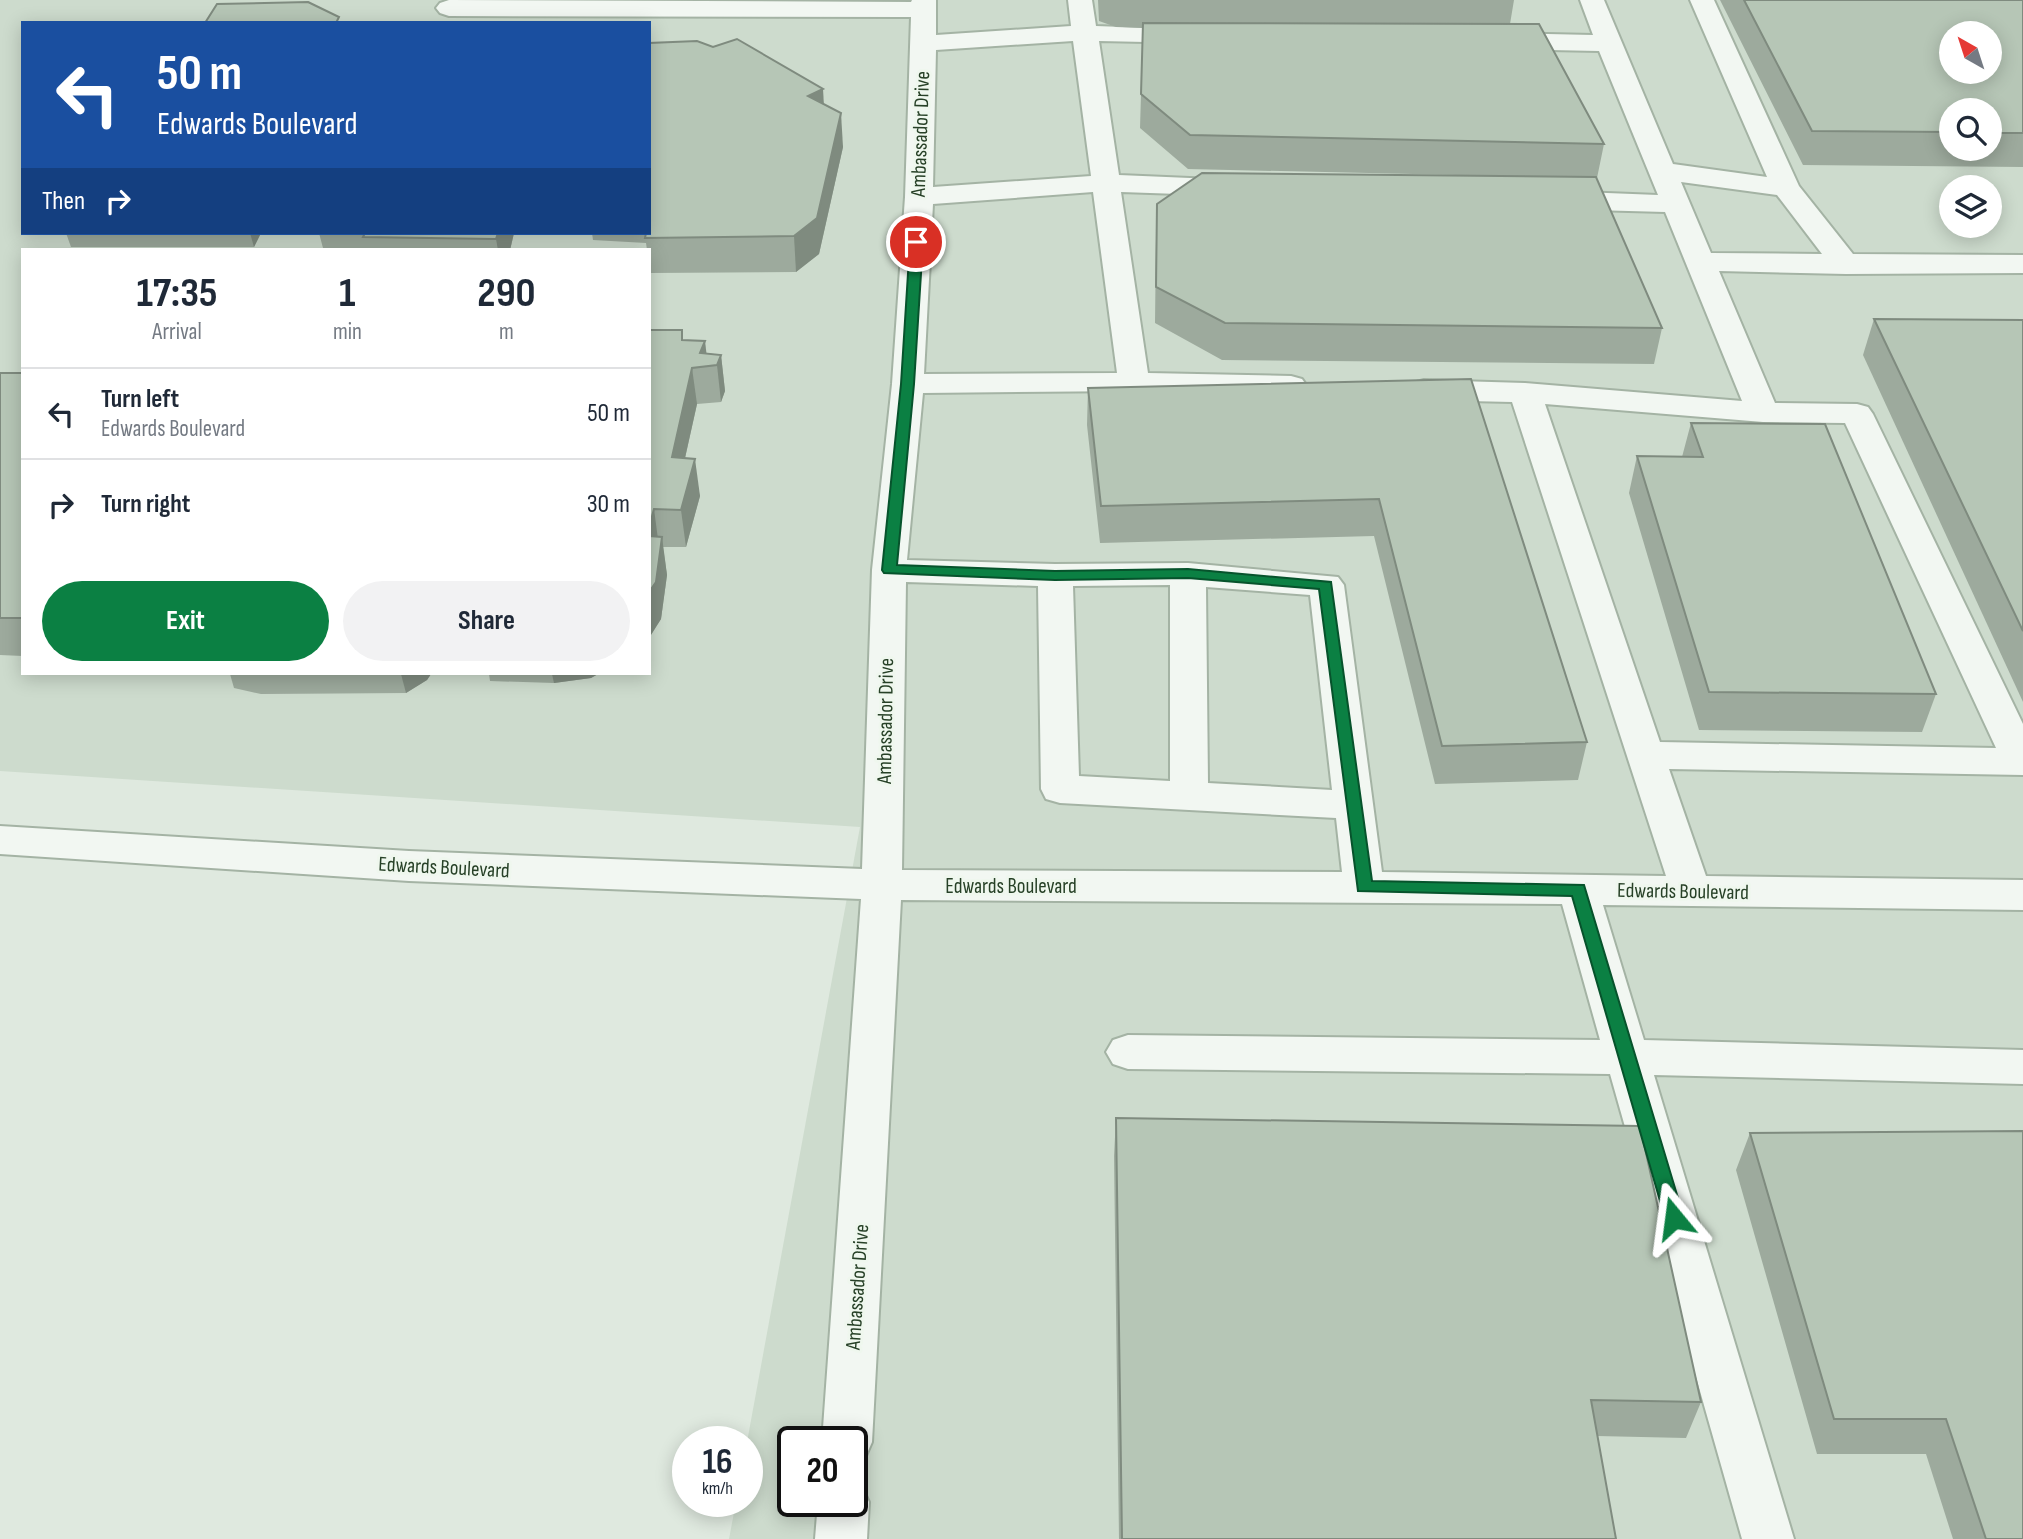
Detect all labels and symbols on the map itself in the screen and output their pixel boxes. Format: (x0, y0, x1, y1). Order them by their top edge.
north arrow (1939, 21, 2002, 84)
street label: Ambassador Drive (906, 71, 935, 198)
pin (886, 212, 946, 272)
street label: Ambassador Drive (872, 658, 899, 785)
street label: Edwards Boulevard (378, 852, 510, 883)
street label: Edwards Boulevard (945, 874, 1077, 899)
street label: Edwards Boulevard (1617, 878, 1749, 905)
position arrow (1637, 1181, 1711, 1255)
street label: Ambassador Drive (841, 1223, 874, 1352)
speed limit sign: 20 (777, 1426, 868, 1517)

